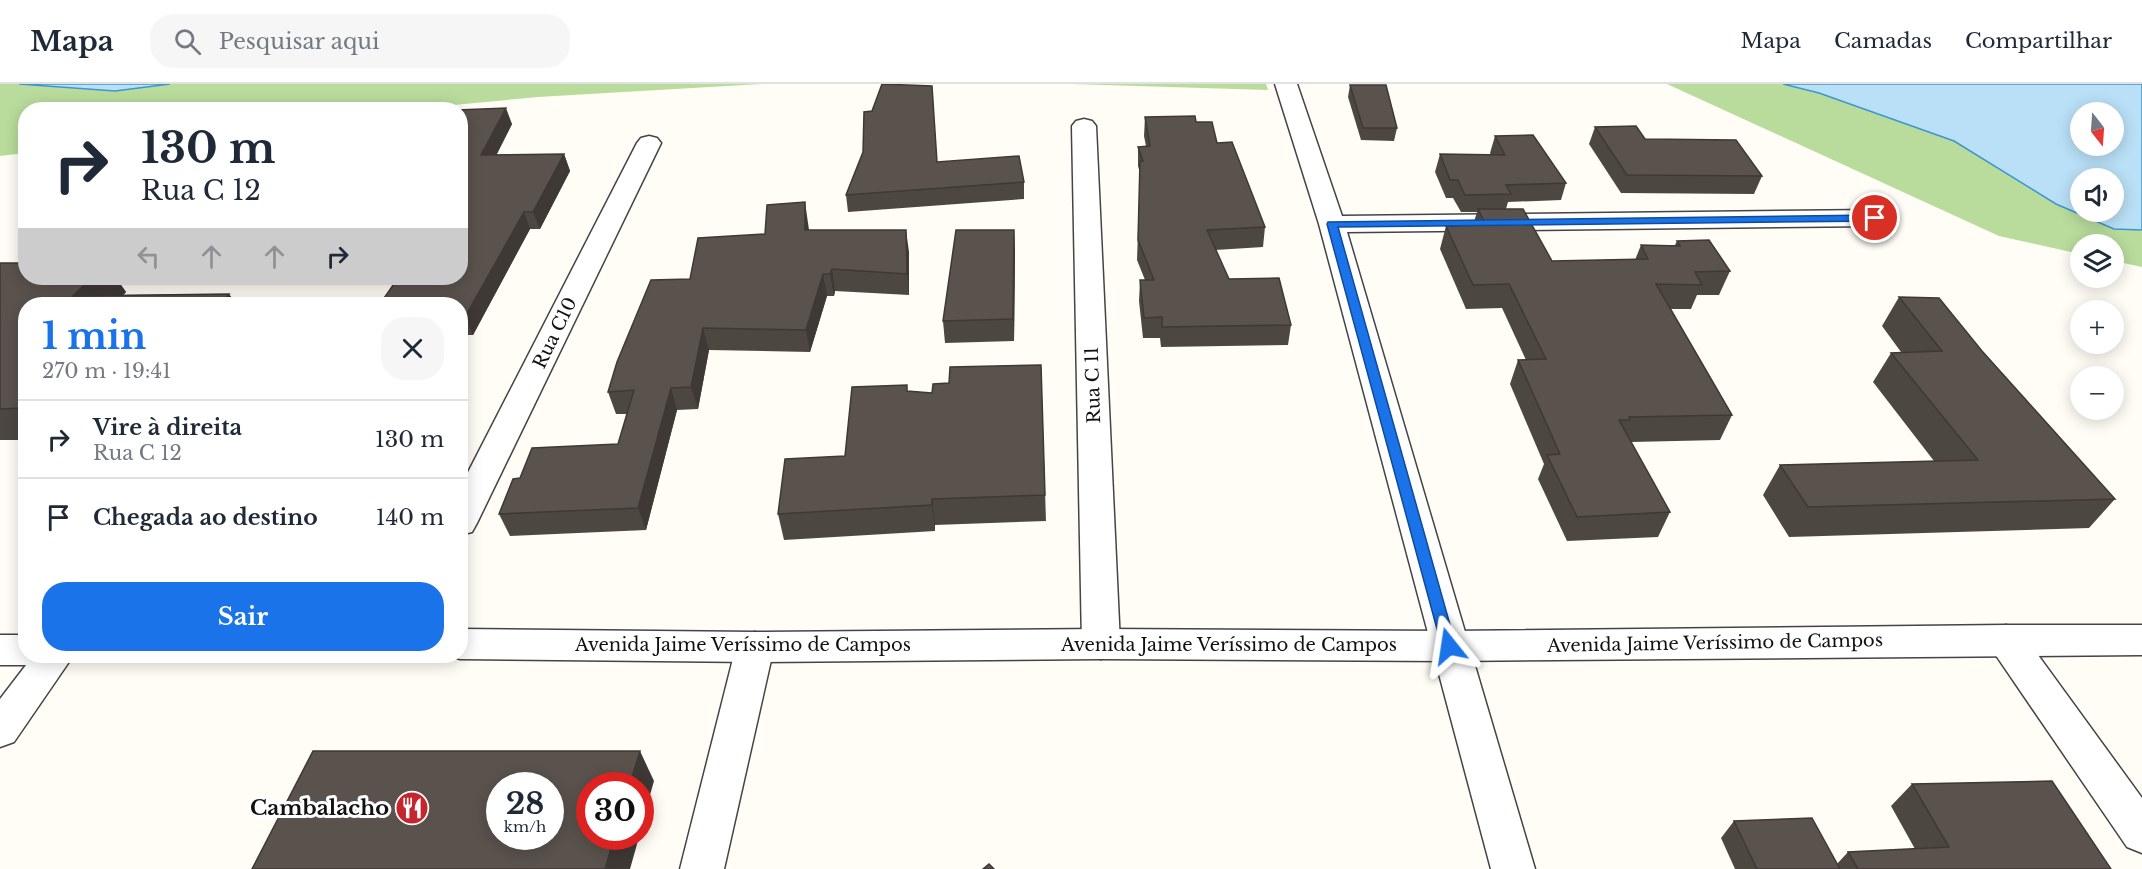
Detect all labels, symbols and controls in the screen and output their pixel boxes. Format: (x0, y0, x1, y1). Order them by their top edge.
search box (150, 14, 570, 68)
text: Mapa (30, 24, 114, 59)
icon: search (171, 25, 204, 58)
text: Pesquisar aqui (219, 28, 380, 55)
text: Mapa (1741, 28, 1801, 54)
text: Camadas (1834, 28, 1932, 54)
text: Compartilhar (1965, 28, 2112, 54)
north arrow (2070, 102, 2124, 156)
map controls (2070, 102, 2124, 420)
text: 130 m (141, 122, 275, 174)
icon: right (42, 126, 120, 204)
button: sound (2070, 168, 2124, 222)
text: Rua C 12 (141, 174, 261, 207)
pin (1849, 192, 1900, 243)
icon: arrive (1858, 201, 1891, 234)
button: layers (2070, 234, 2124, 288)
icon: left (132, 240, 165, 273)
icon: ahead (195, 240, 228, 273)
icon: ahead (258, 240, 291, 273)
icon: right (321, 240, 354, 273)
street label: Rua C10 (528, 294, 582, 372)
button: + (2070, 300, 2124, 354)
text: 1 min (42, 314, 146, 359)
button: close (381, 317, 444, 380)
street label: Rua C 11 (1081, 346, 1105, 424)
text: 270 m · 19:41 (42, 359, 171, 383)
button: − (2070, 366, 2124, 420)
text: Vire à direita (93, 414, 242, 441)
icon: right (42, 423, 75, 456)
text: 130 m (375, 426, 444, 453)
text: Rua C 12 (93, 441, 182, 465)
icon: arrive (42, 501, 75, 534)
text: Chegada ao destino (93, 504, 318, 531)
text: 140 m (376, 504, 444, 531)
button: Sair (42, 582, 444, 651)
position arrow (1417, 614, 1481, 678)
street label: Avenida Jaime Veríssimo de Campos (1546, 629, 1883, 657)
street label: Avenida Jaime Veríssimo de Campos (574, 634, 911, 656)
street label: Avenida Jaime Veríssimo de Campos (1060, 634, 1397, 656)
speed limit sign: 30 (576, 772, 654, 850)
text: 28 (506, 785, 544, 822)
restaurant icon: Cambalacho (394, 790, 430, 826)
place label: Cambalacho (250, 795, 389, 821)
text: km/h (504, 817, 546, 836)

